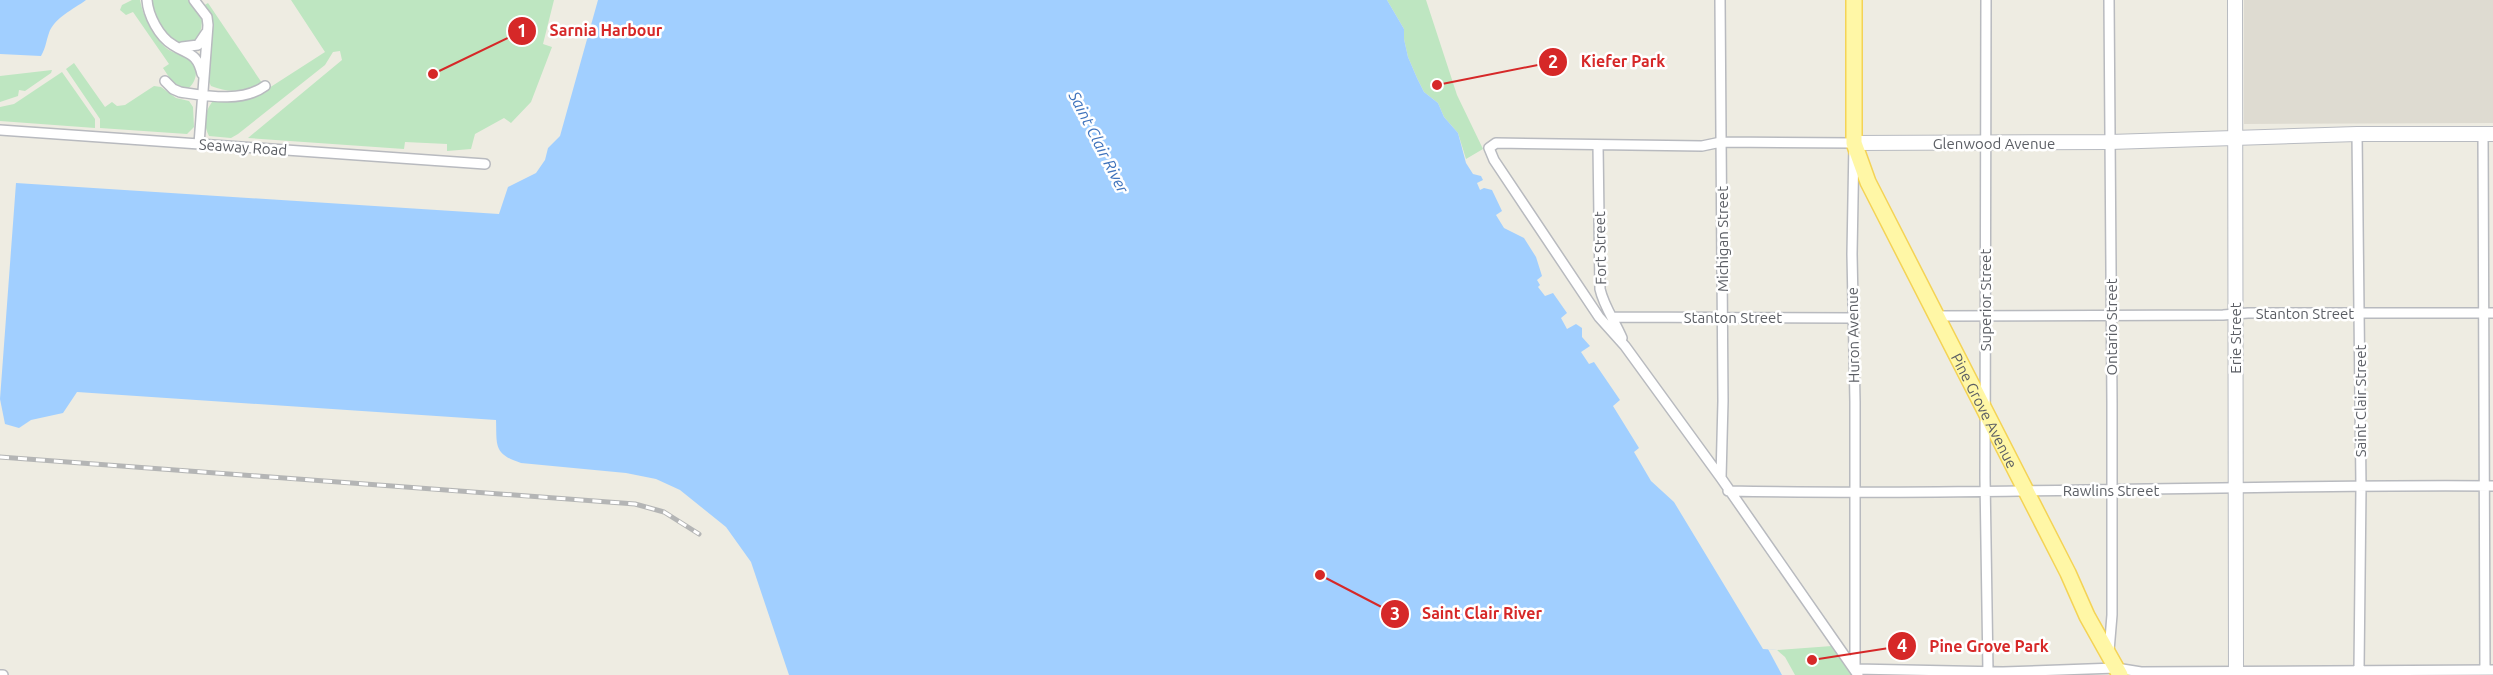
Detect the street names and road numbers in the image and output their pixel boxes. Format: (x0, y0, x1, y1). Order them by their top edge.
street label: Seaway Road (198, 135, 288, 159)
street label: Glenwood Avenue (1933, 135, 2055, 152)
street label: Michigan Street (1714, 186, 1731, 292)
street label: Fort Street (1591, 211, 1609, 285)
street label: Superior Street (1977, 249, 1994, 351)
street label: Ontario Street (2103, 278, 2120, 376)
street label: Huron Avenue (1844, 287, 1862, 383)
street label: Erie Street (2227, 302, 2244, 374)
street label: Stanton Street (2256, 305, 2354, 322)
street label: Stanton Street (1684, 309, 1782, 326)
street label: Saint Clair Street (2352, 345, 2369, 457)
street label: Pine Grove Avenue (1948, 350, 2021, 471)
street label: Rawlins Street (2063, 482, 2159, 499)

